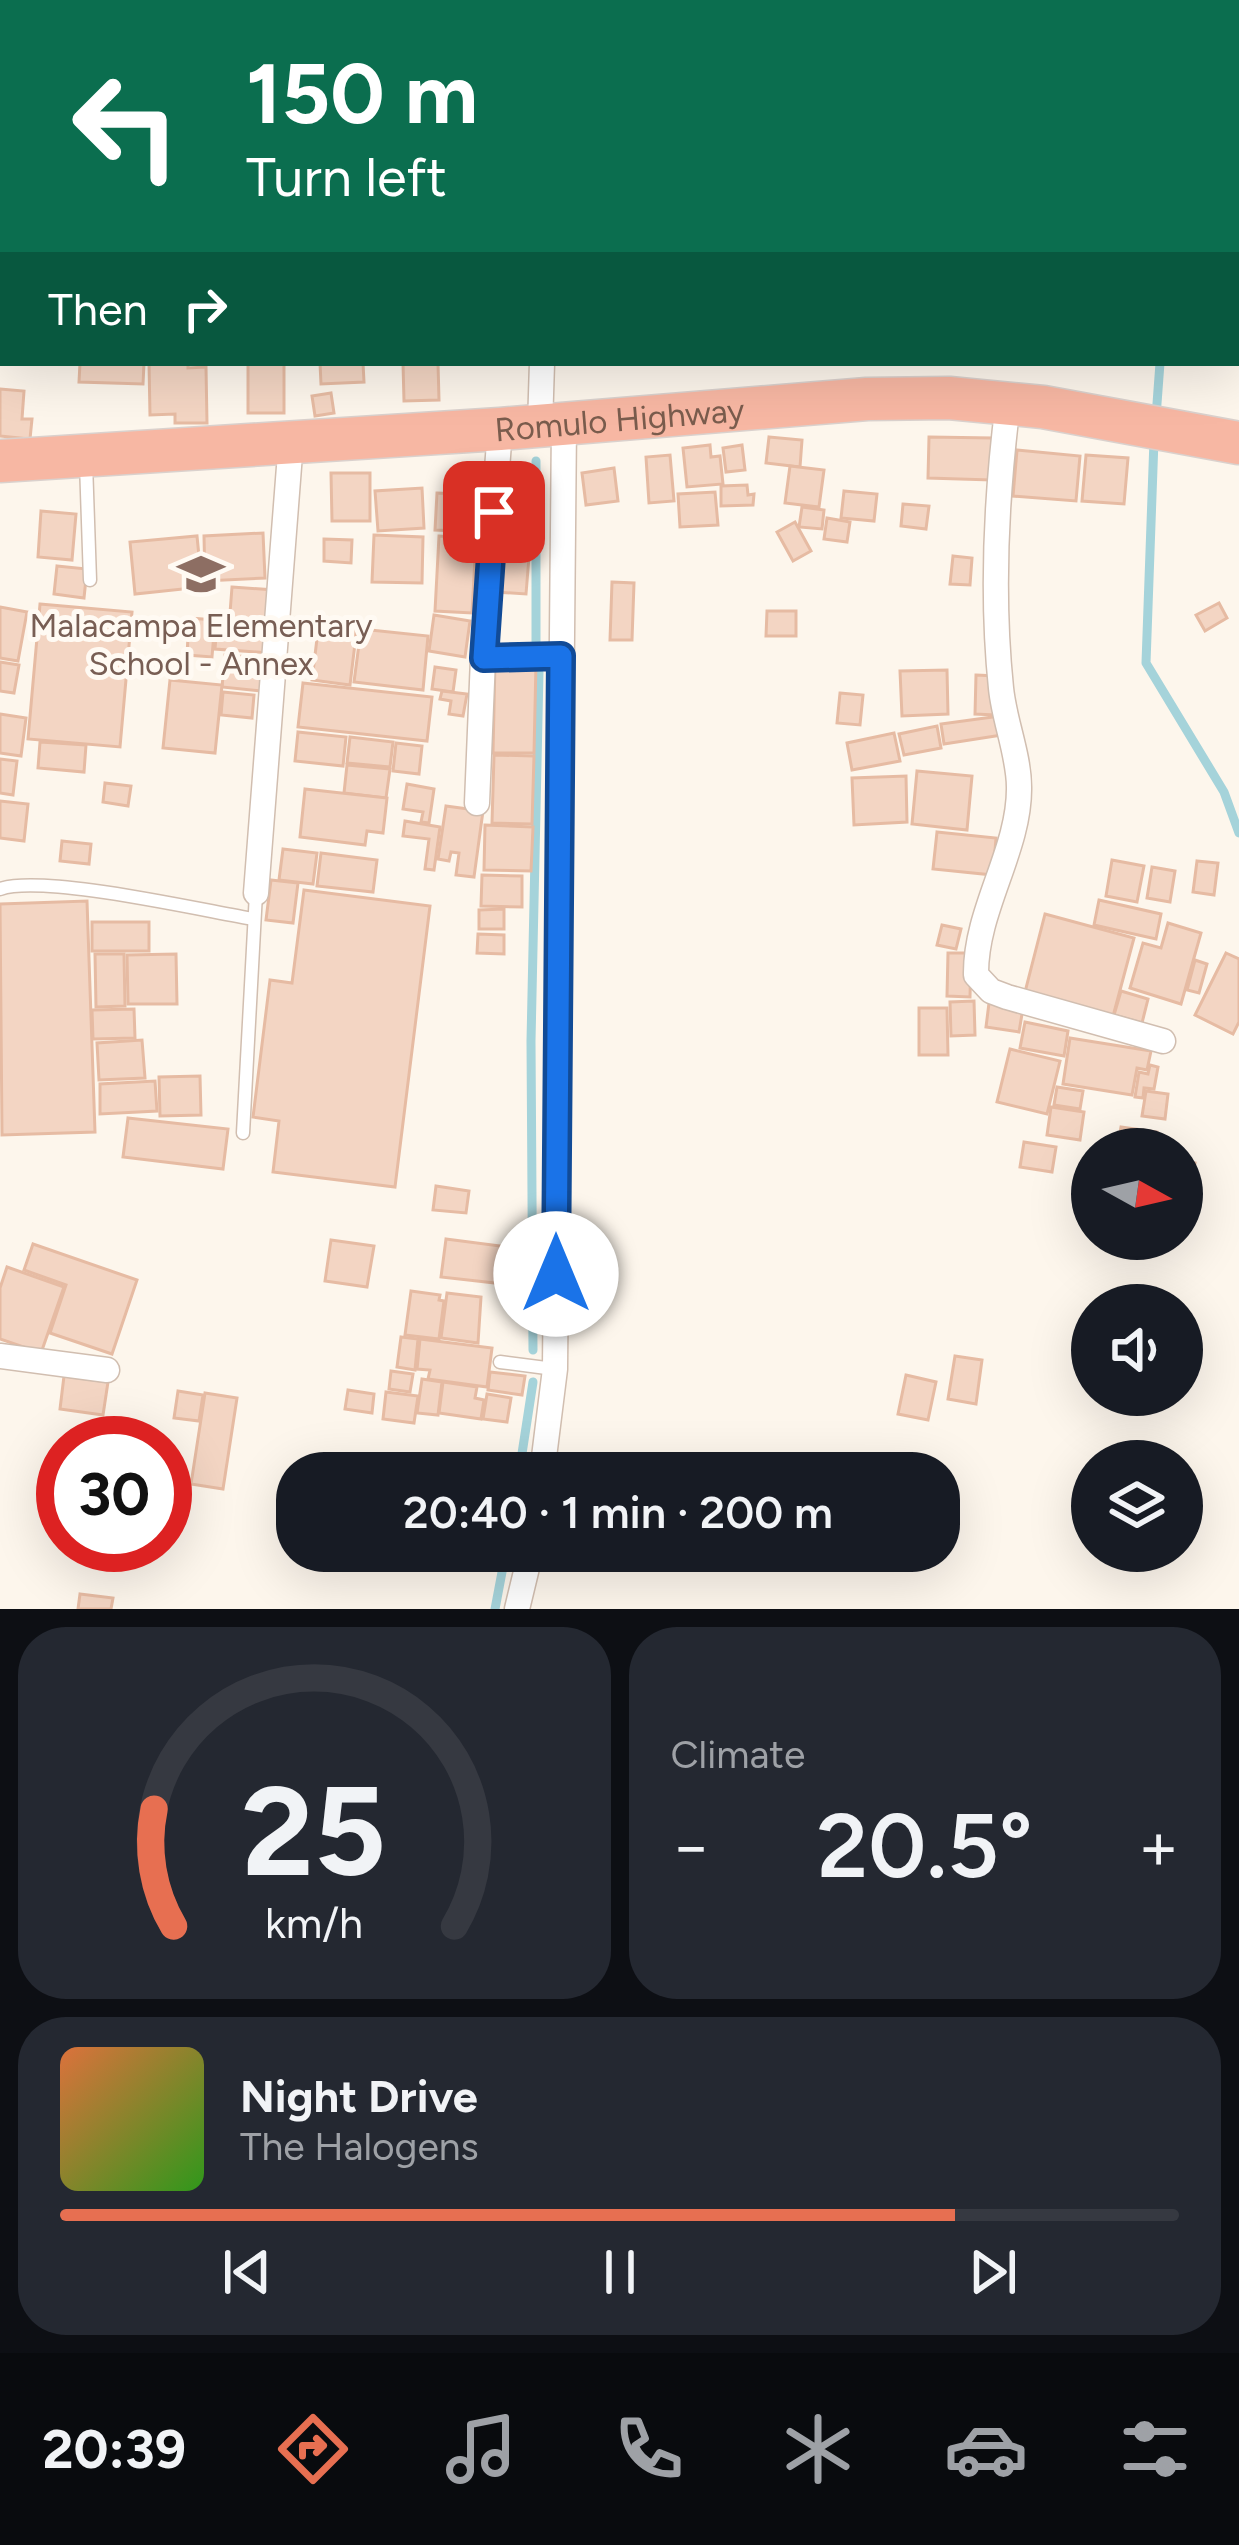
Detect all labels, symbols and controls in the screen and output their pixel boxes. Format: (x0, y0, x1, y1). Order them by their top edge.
text: 150 m (246, 43, 478, 144)
icon: left (48, 48, 204, 204)
text: Turn left (246, 145, 447, 210)
icon: right (172, 276, 238, 342)
text: Then (48, 282, 148, 336)
street label: Romulo Highway (493, 390, 747, 449)
pin (443, 461, 545, 563)
icon: arrive (461, 479, 527, 545)
school or university icon: Malacampa Elementary School - Annex (176, 549, 226, 599)
place label: Malacampa Elementary School - Annex (29, 606, 373, 683)
north arrow (1071, 1128, 1203, 1260)
map controls (1071, 1128, 1203, 1572)
position arrow (493, 1211, 619, 1337)
button: sound (1071, 1284, 1203, 1416)
speed limit sign: 30 (36, 1416, 192, 1572)
button: layers (1071, 1440, 1203, 1572)
text: 20:40 · 1 min · 200 m (403, 1485, 833, 1539)
text: Climate (671, 1731, 805, 1778)
text: 25 (242, 1756, 387, 1906)
text: 20.5° (817, 1791, 1033, 1900)
text: − (671, 1806, 712, 1886)
text: + (1138, 1806, 1179, 1886)
text: km/h (265, 1897, 363, 1949)
text: Night Drive (240, 2069, 478, 2123)
text: The Halogens (240, 2123, 479, 2170)
icon: previous (214, 2239, 280, 2305)
icon: pause (587, 2239, 653, 2305)
icon: next (960, 2239, 1026, 2305)
icon: directions (271, 2407, 355, 2491)
icon: music (439, 2407, 523, 2491)
icon: phone (607, 2407, 691, 2491)
icon: climate (776, 2407, 860, 2491)
icon: car (944, 2407, 1028, 2491)
icon: filters (1113, 2407, 1197, 2491)
text: 20:39 (42, 2417, 186, 2482)

